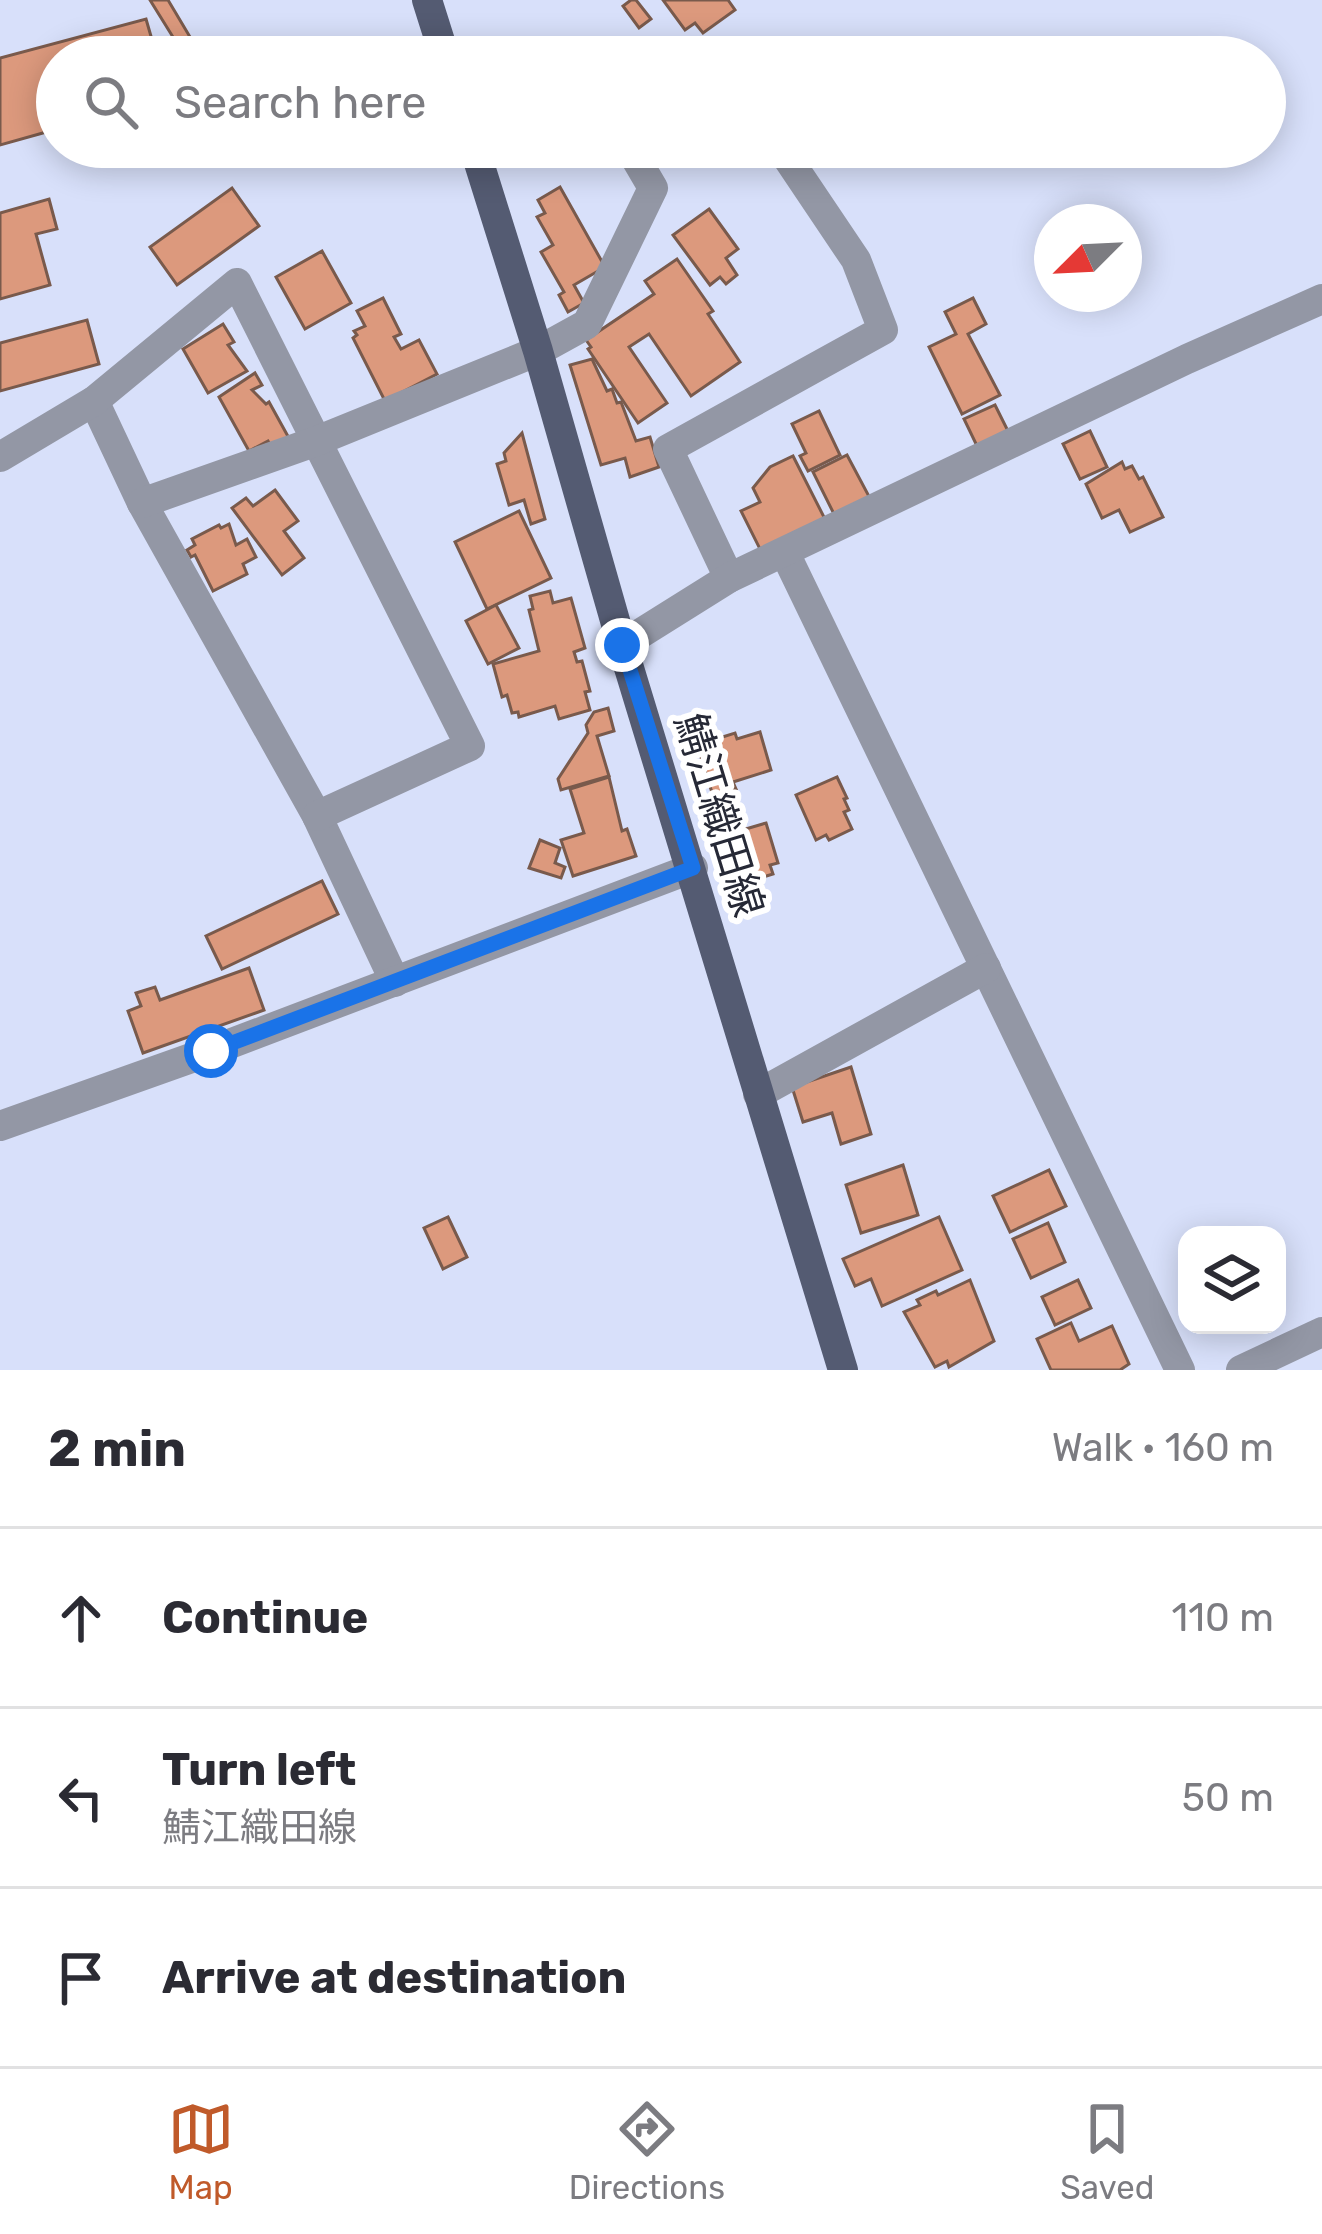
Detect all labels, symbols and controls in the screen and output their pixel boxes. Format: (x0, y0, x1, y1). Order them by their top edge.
search box (36, 36, 1286, 168)
icon: search (78, 69, 144, 135)
text: Search here (174, 76, 426, 129)
north arrow (1034, 204, 1142, 312)
route end (595, 618, 649, 672)
street label: 鯖江織田線 (664, 707, 774, 923)
route start (184, 1024, 238, 1078)
map controls (1178, 1226, 1286, 1334)
button: layers (1178, 1226, 1286, 1334)
text: 2 min (48, 1418, 186, 1479)
text: Walk · 160 m (1052, 1425, 1274, 1471)
icon: ahead (48, 1585, 114, 1651)
text: Continue (162, 1591, 368, 1644)
text: 110 m (1172, 1595, 1274, 1641)
text: Turn left (162, 1743, 356, 1796)
icon: left (48, 1765, 114, 1831)
text: 50 m (1182, 1775, 1274, 1821)
text: 鯖江織田線 (162, 1805, 357, 1851)
icon: arrive (48, 1945, 114, 2011)
text: Arrive at destination (162, 1951, 627, 2004)
tab: Map (168, 2096, 234, 2207)
tab: Directions (569, 2096, 725, 2207)
tab: Saved (1060, 2096, 1154, 2207)

